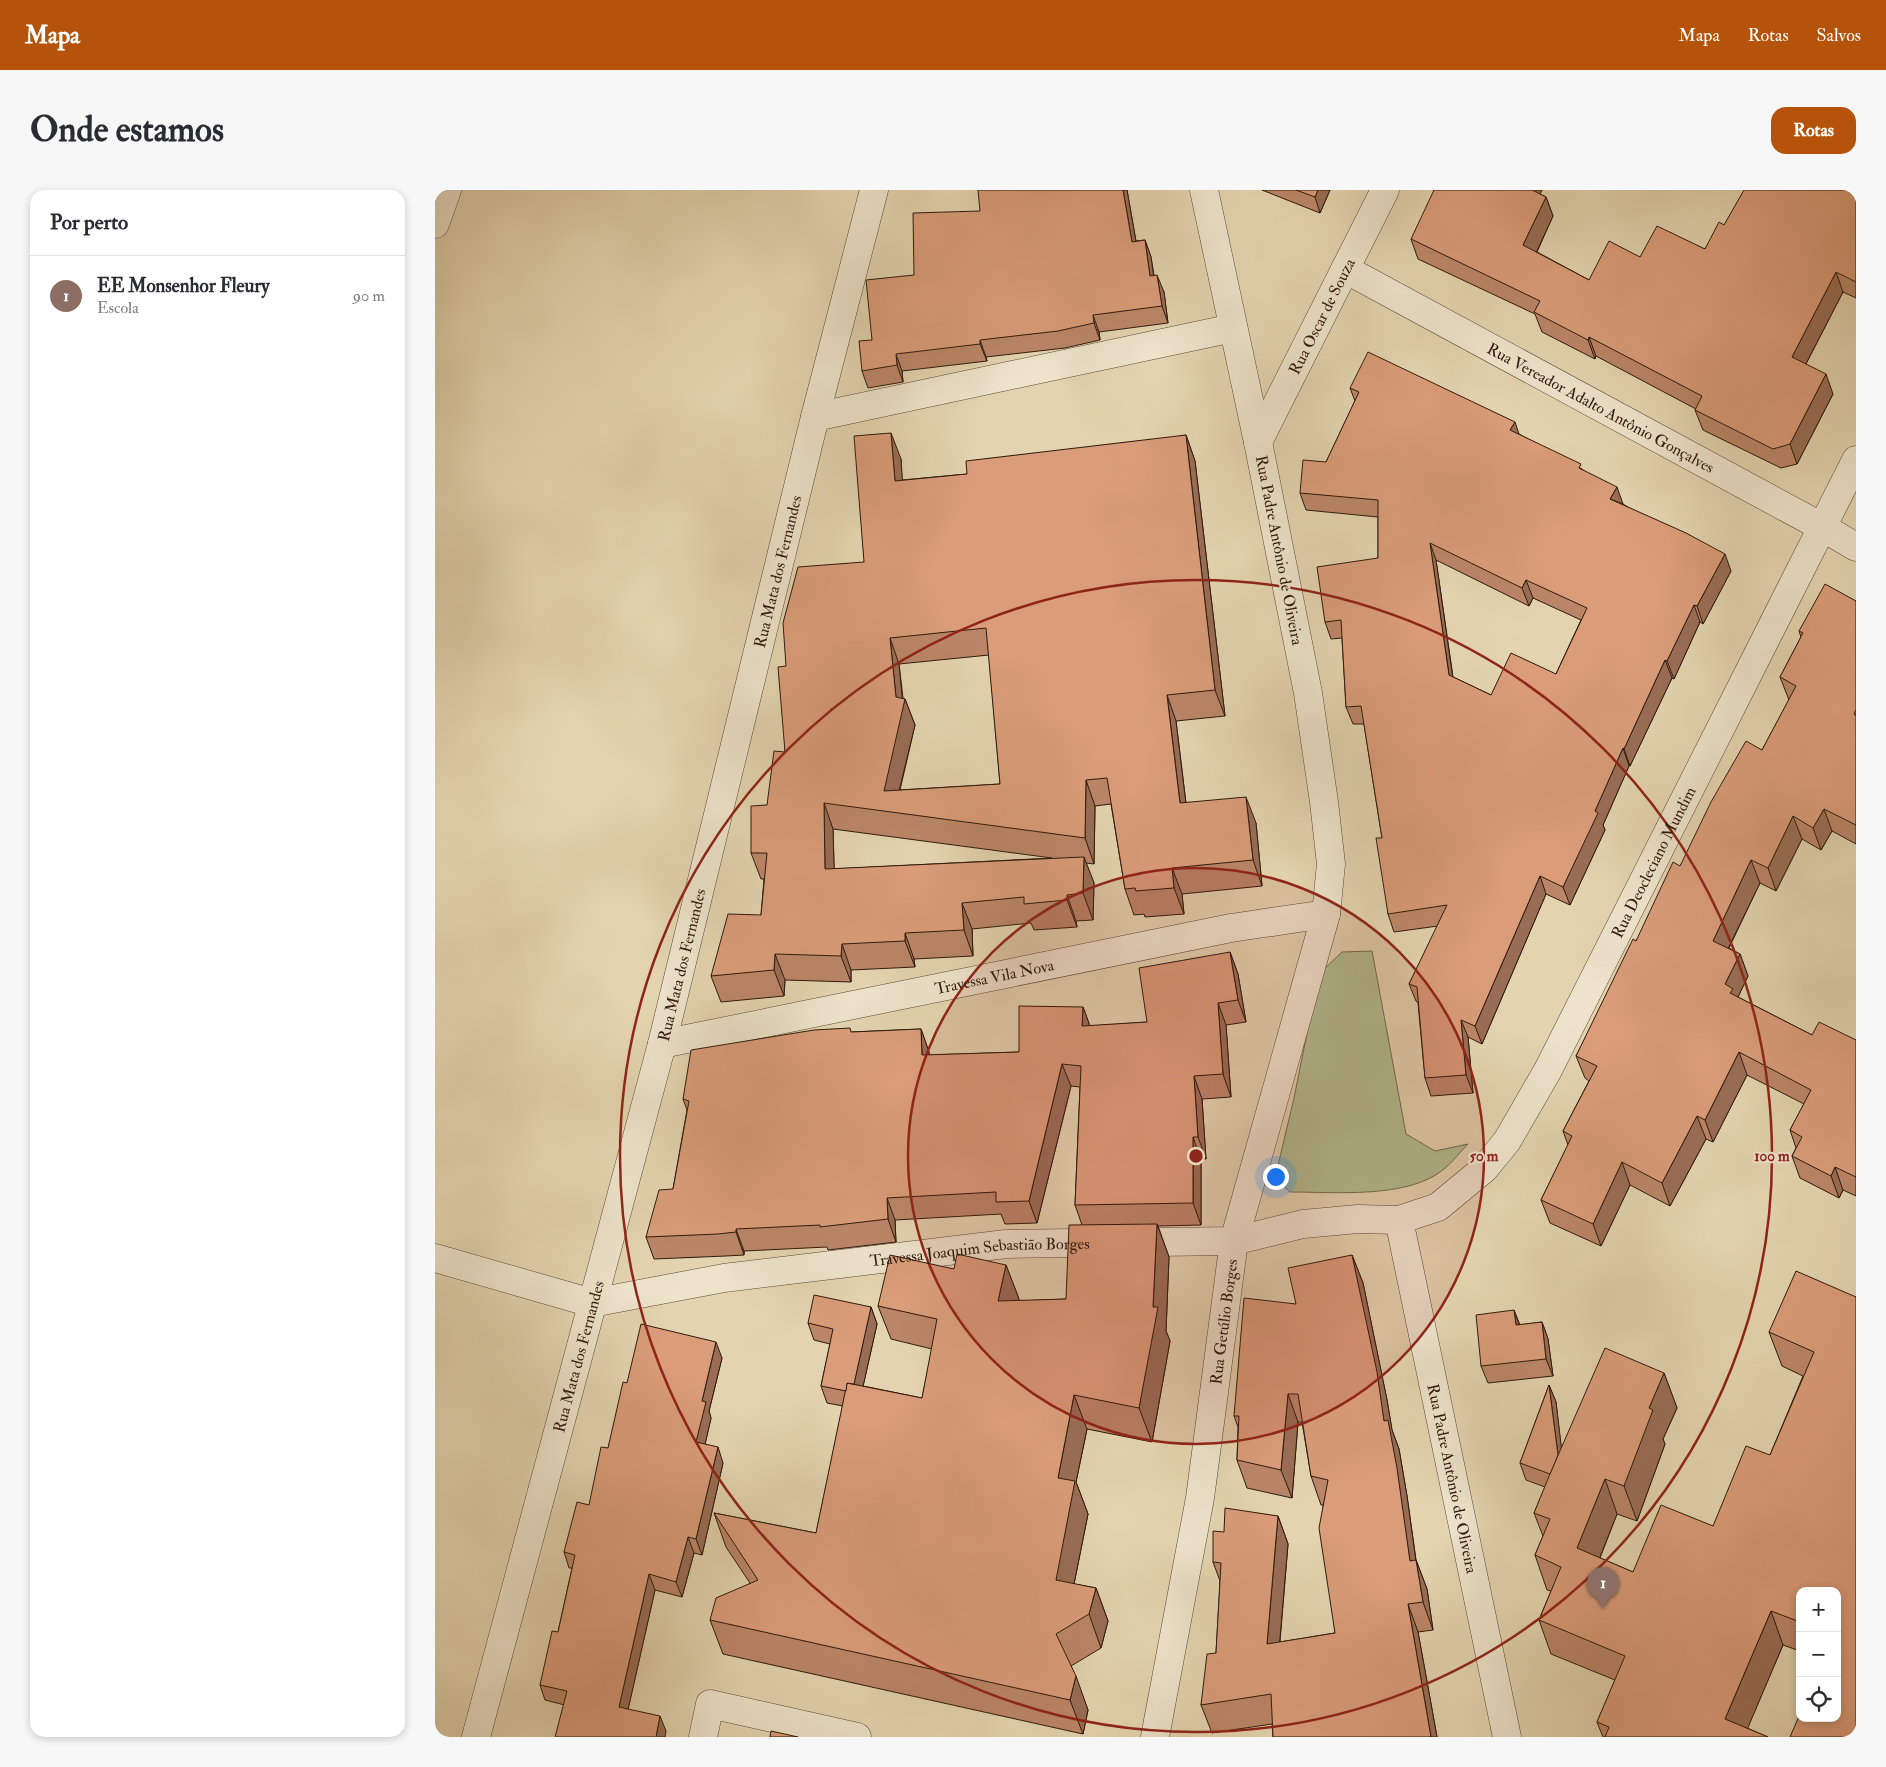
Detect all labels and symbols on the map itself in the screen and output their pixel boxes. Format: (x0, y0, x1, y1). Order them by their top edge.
street label: Rua Oscar de Souza (1285, 255, 1360, 378)
street label: Rua Vereador Adalto Antônio Gonçalves (1483, 339, 1718, 478)
street label: Rua Padre Antônio de Oliveira (1251, 454, 1307, 647)
street label: Rua Mata dos Fernandes (750, 493, 807, 650)
street label: Rua Deocleciano Mundim (1607, 783, 1701, 942)
street label: Rua Mata dos Fernandes (654, 887, 711, 1043)
street label: Travessa Vila Nova (933, 955, 1056, 999)
centre of rings (1187, 1147, 1205, 1165)
text: 50 m (1470, 1147, 1499, 1166)
text: 100 m (1754, 1147, 1790, 1166)
your location (1263, 1164, 1289, 1190)
street label: Travessa Joaquim Sebastião Borges (869, 1234, 1090, 1271)
street label: Rua Getúlio Borges (1206, 1258, 1243, 1386)
street label: Rua Mata dos Fernandes (549, 1279, 609, 1435)
street label: Rua Padre Antônio de Oliveira (1422, 1382, 1482, 1576)
pin: 1 (1587, 1567, 1619, 1608)

